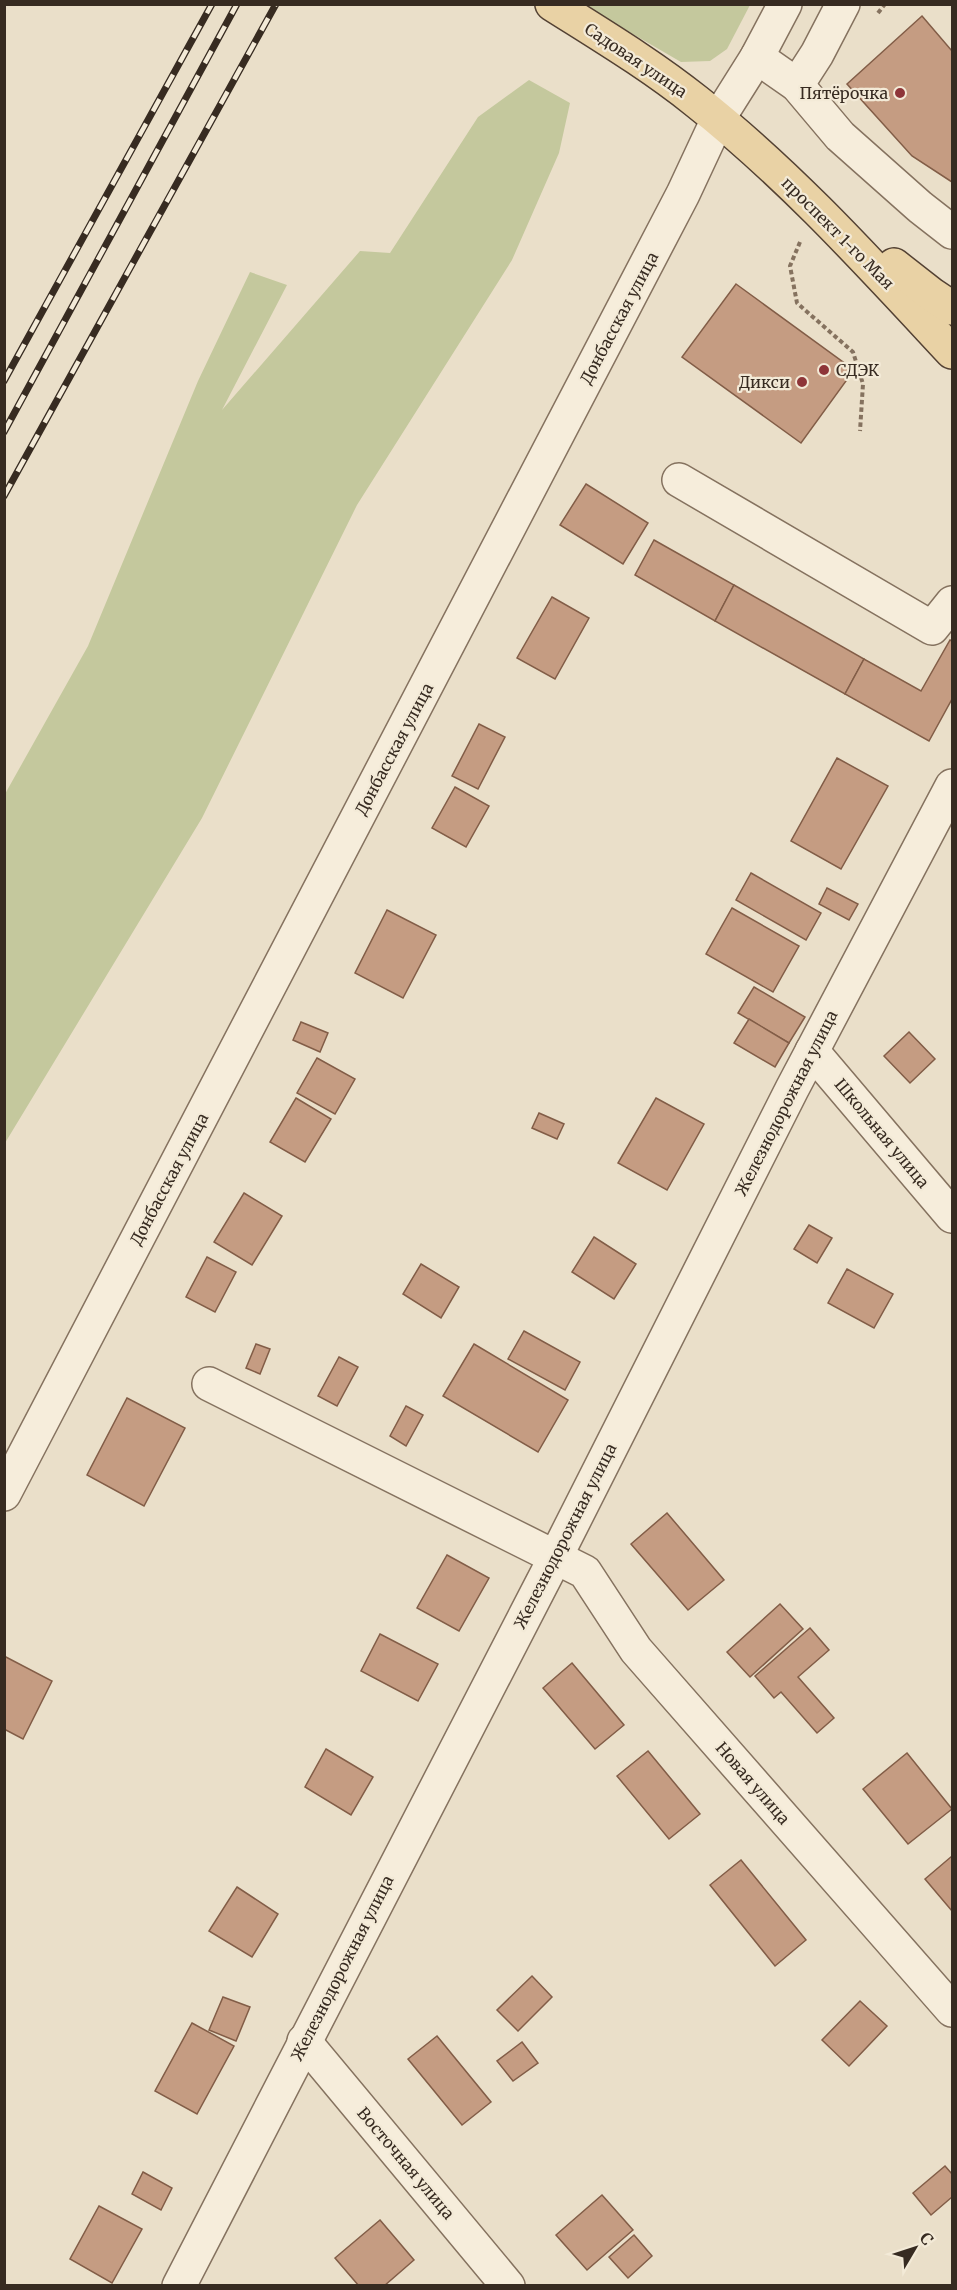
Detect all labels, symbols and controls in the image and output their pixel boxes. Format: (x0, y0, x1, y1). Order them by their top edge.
street label: Садовая улица (581, 18, 691, 102)
place label: Пятёрочка (800, 83, 888, 103)
marker: Пятёрочка (893, 86, 907, 100)
street label: проспект 1-го Мая (778, 173, 898, 293)
street label: Донбасская улица (576, 248, 662, 387)
place label: СДЭК (836, 360, 880, 380)
marker: СДЭК (817, 363, 831, 377)
place label: Дикси (739, 372, 790, 392)
marker: Дикси (795, 375, 809, 389)
street label: Донбасская улица (351, 679, 437, 818)
street label: Железнодорожная улица (730, 1007, 842, 1199)
street label: Школьная улица (830, 1074, 934, 1192)
street label: Донбасская улица (126, 1109, 212, 1248)
street label: Железнодорожная улица (509, 1440, 621, 1632)
street label: Новая улица (712, 1738, 795, 1829)
street label: Железнодорожная улица (286, 1872, 398, 2064)
street label: Восточная улица (353, 2103, 459, 2223)
north arrow (885, 2218, 945, 2278)
text: С (916, 2228, 938, 2249)

